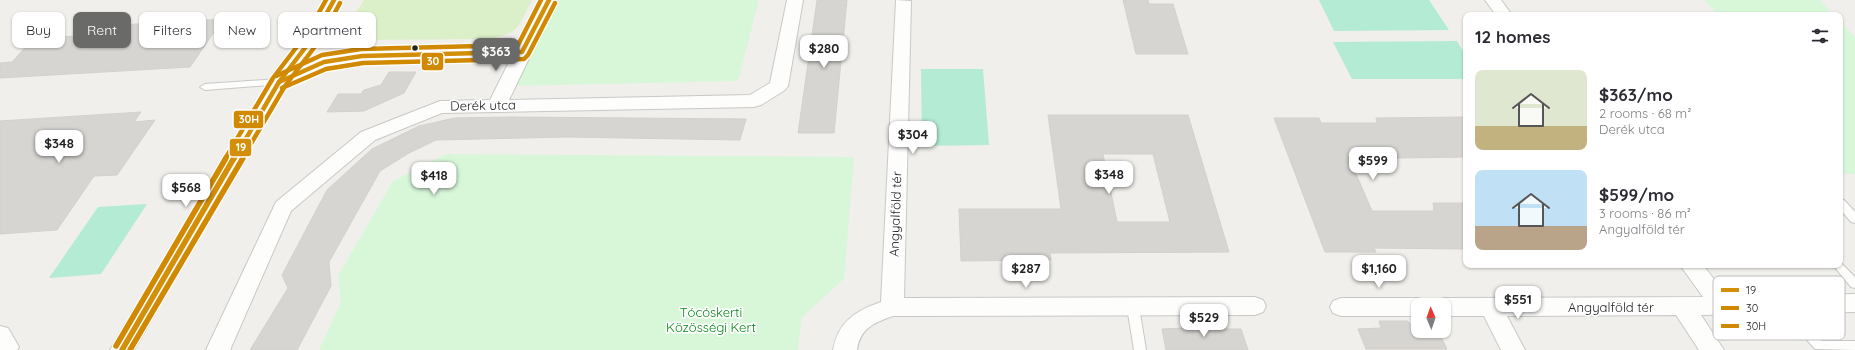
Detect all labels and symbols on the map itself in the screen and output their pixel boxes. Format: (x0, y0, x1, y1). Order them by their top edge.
pin: $280 (800, 35, 848, 69)
pin: $363 (472, 38, 520, 72)
unlabelled marker (410, 43, 420, 53)
line badge: 30 (421, 52, 444, 71)
text: 30 (427, 54, 440, 68)
street label: Derék utca (450, 96, 516, 114)
line badge: 30H (233, 110, 264, 129)
text: 30H (239, 112, 259, 126)
pin: $304 (889, 121, 937, 155)
pin: $348 (35, 130, 83, 164)
line badge: 19 (229, 138, 252, 157)
text: 19 (236, 140, 246, 154)
pin: $599 (1349, 147, 1397, 181)
pin: $348 (1085, 161, 1133, 195)
pin: $418 (410, 162, 458, 196)
street label: Angyalföld tér (886, 171, 904, 257)
pin: $568 (162, 174, 210, 208)
pin: $287 (1002, 255, 1050, 289)
pin: $1,160 (1346, 255, 1412, 289)
legend (1713, 276, 1845, 340)
text: 19 (1746, 283, 1756, 297)
pin: $551 (1494, 286, 1542, 320)
north arrow (1411, 298, 1451, 338)
street label: Angyalföld tér (1568, 299, 1654, 315)
text: 30 (1746, 301, 1758, 315)
park label: Tócóskerti Közösségi Kert (666, 304, 756, 335)
pin: $529 (1180, 304, 1228, 338)
text: 30H (1746, 319, 1766, 333)

